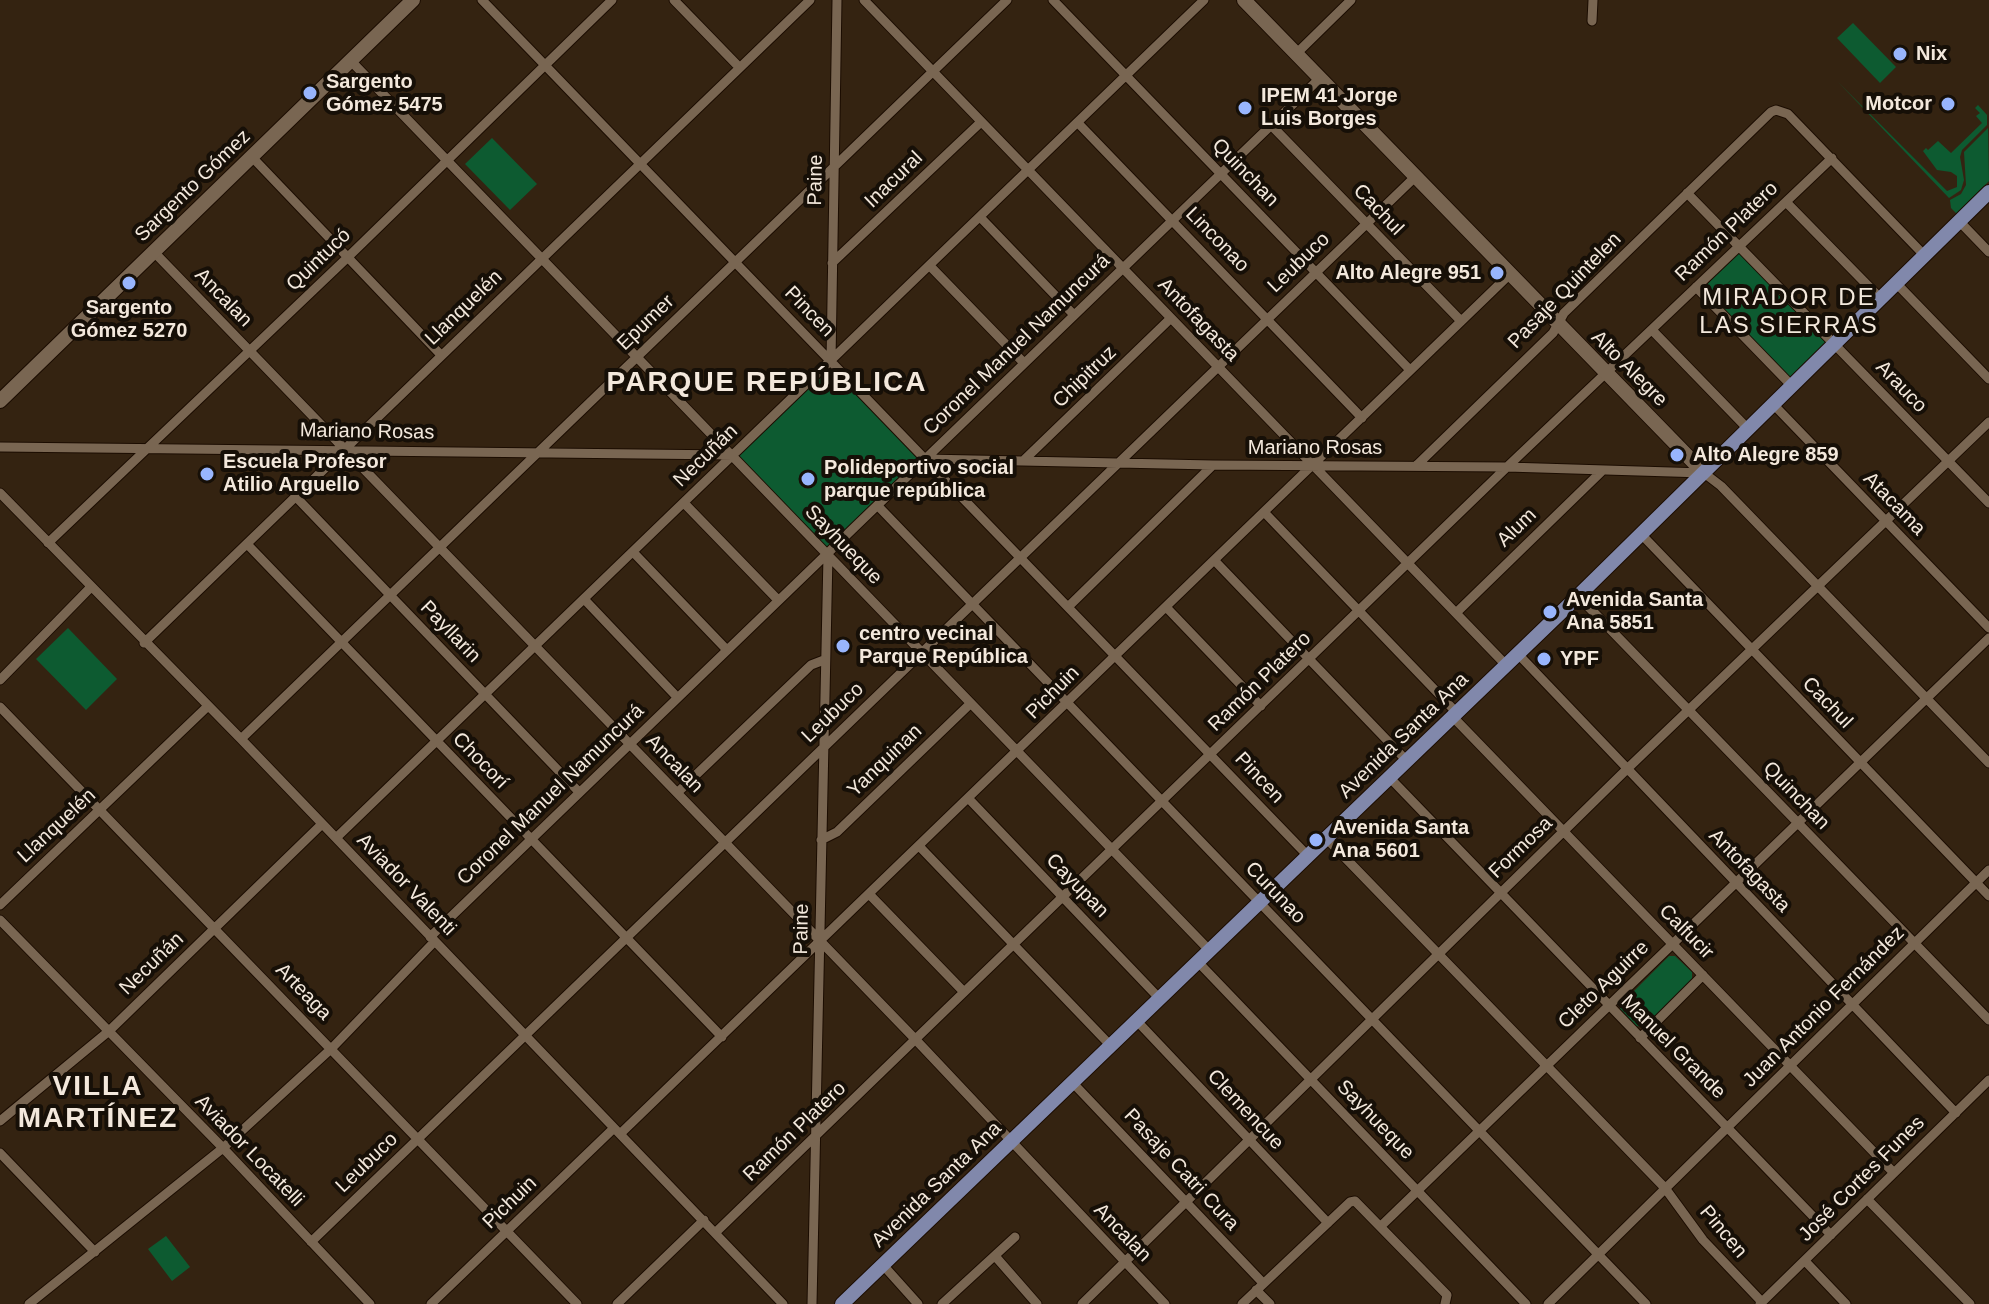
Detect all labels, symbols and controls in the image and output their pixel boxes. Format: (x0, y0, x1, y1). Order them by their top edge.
place label: Nix (1916, 42, 1947, 66)
marker: Nix (1891, 45, 1909, 63)
place label: Sargento Gómez 5475 (326, 70, 443, 117)
marker: Sargento Gómez 5475 (301, 84, 319, 102)
place label: IPEM 41 Jorge Luis Borges (1261, 84, 1398, 131)
place label: Motcor (1865, 92, 1932, 116)
marker: Motcor (1939, 95, 1957, 113)
marker: IPEM 41 Jorge Luis Borges (1236, 99, 1254, 117)
street label: Sargento Gómez (130, 125, 256, 247)
street label: Quinchan (1207, 134, 1283, 212)
street label: Inacural (860, 147, 928, 213)
street label: Paine (804, 154, 828, 206)
street label: Ramón Platero (1671, 177, 1783, 287)
street label: Cachul (1348, 179, 1408, 241)
street label: Linconao (1180, 202, 1254, 278)
street label: Quintucó (282, 224, 356, 296)
street label: Leubuco (1263, 228, 1335, 298)
street label: Pasaje Quintelen (1503, 228, 1627, 354)
street label: Coronel Manuel Namuncurá (919, 249, 1115, 441)
place label: Alto Alegre 951 (1335, 261, 1481, 285)
street label: Ancalan (189, 264, 257, 332)
marker: Alto Alegre 951 (1488, 264, 1506, 282)
street label: Llanquelén (420, 265, 508, 351)
street label: Antofagasta (1152, 273, 1244, 367)
marker: Sargento Gómez 5270 (120, 274, 138, 292)
street label: Pincen (779, 282, 839, 342)
district label: MIRADOR DE LAS SIERRAS (1699, 284, 1879, 340)
street label: Epumer (612, 290, 680, 356)
place label: Sargento Gómez 5270 (71, 296, 187, 343)
street label: Alto Alegre (1586, 326, 1672, 412)
street label: Chipitruz (1048, 341, 1122, 413)
street label: Arauco (1870, 356, 1932, 418)
district label: PARQUE REPÚBLICA (607, 366, 927, 400)
street label: Mariano Rosas (300, 419, 434, 445)
street label: Necuñán (669, 420, 743, 492)
street label: Mariano Rosas (1248, 436, 1382, 460)
place label: Alto Alegre 859 (1693, 443, 1839, 467)
marker: Alto Alegre 859 (1668, 446, 1686, 464)
place label: Escuela Profesor Atilio Arguello (223, 450, 386, 497)
place label: Polideportivo social parque república (824, 456, 1014, 503)
marker: Escuela Profesor Atilio Arguello (198, 465, 216, 483)
street label: Atacama (1858, 467, 1930, 541)
marker: Polideportivo social parque república (799, 470, 817, 488)
street label: Sayhueque (799, 500, 887, 590)
street label: Alum (1492, 504, 1542, 552)
place label: Avenida Santa Ana 5851 (1566, 588, 1703, 635)
street label: Payllarin (415, 596, 485, 668)
marker: Avenida Santa Ana 5851 (1541, 603, 1559, 621)
place label: centro vecinal Parque República (859, 622, 1028, 669)
street label: Ramón Platero (1204, 627, 1316, 737)
marker: centro vecinal Parque República (834, 637, 852, 655)
place label: YPF (1560, 647, 1599, 671)
marker: YPF (1535, 650, 1553, 668)
street label: Pichuin (1021, 661, 1085, 725)
street label: Avenida Santa Ana (1334, 668, 1474, 804)
street label: Cachul (1797, 672, 1857, 734)
street label: Leubuco (797, 678, 869, 748)
street label: Coronel Manuel Namuncurá (453, 699, 649, 891)
street label: Yanquinan (843, 720, 927, 802)
street label: Chocorí (447, 727, 513, 795)
street label: Ancalan (640, 730, 708, 798)
street label: Pincen (1229, 747, 1289, 809)
street label: Quinchan (1758, 757, 1834, 835)
street label: Llanquelén (13, 784, 101, 868)
street label: Formosa (1484, 812, 1558, 884)
place label: Avenida Santa Ana 5601 (1332, 816, 1469, 863)
street label: Antofagasta (1703, 824, 1795, 918)
street label: Aviador Valenti (351, 829, 461, 941)
marker: Avenida Santa Ana 5601 (1307, 831, 1325, 849)
street label: Cayupan (1041, 849, 1113, 923)
street label: Curunao (1240, 857, 1310, 929)
street label: Calfucir (1654, 900, 1718, 964)
street label: Paine (790, 903, 814, 955)
street label: Juan Antonio Fernández (1738, 921, 1910, 1093)
street label: Necuñán (115, 928, 189, 1000)
street label: Cleto Aguirre (1554, 936, 1654, 1034)
street label: Arteaga (270, 958, 336, 1026)
street label: Manuel Grande (1616, 990, 1730, 1104)
street label: Clemencue (1202, 1065, 1288, 1155)
district label: VILLA MARTÍNEZ (18, 1070, 178, 1136)
street label: Sayhueque (1331, 1075, 1419, 1165)
street label: Ramón Platero (739, 1077, 851, 1187)
street label: Aviador Locatelli (190, 1090, 308, 1212)
street label: Pasaje Catri Cura (1118, 1104, 1244, 1236)
street label: José Cortes Funes (1794, 1111, 1930, 1247)
street label: Avenida Santa Ana (867, 1117, 1007, 1253)
street label: Leubuco (331, 1128, 403, 1198)
street label: Pichuin (478, 1172, 542, 1234)
street label: Ancalan (1088, 1199, 1156, 1267)
street label: Pincen (1694, 1201, 1752, 1263)

